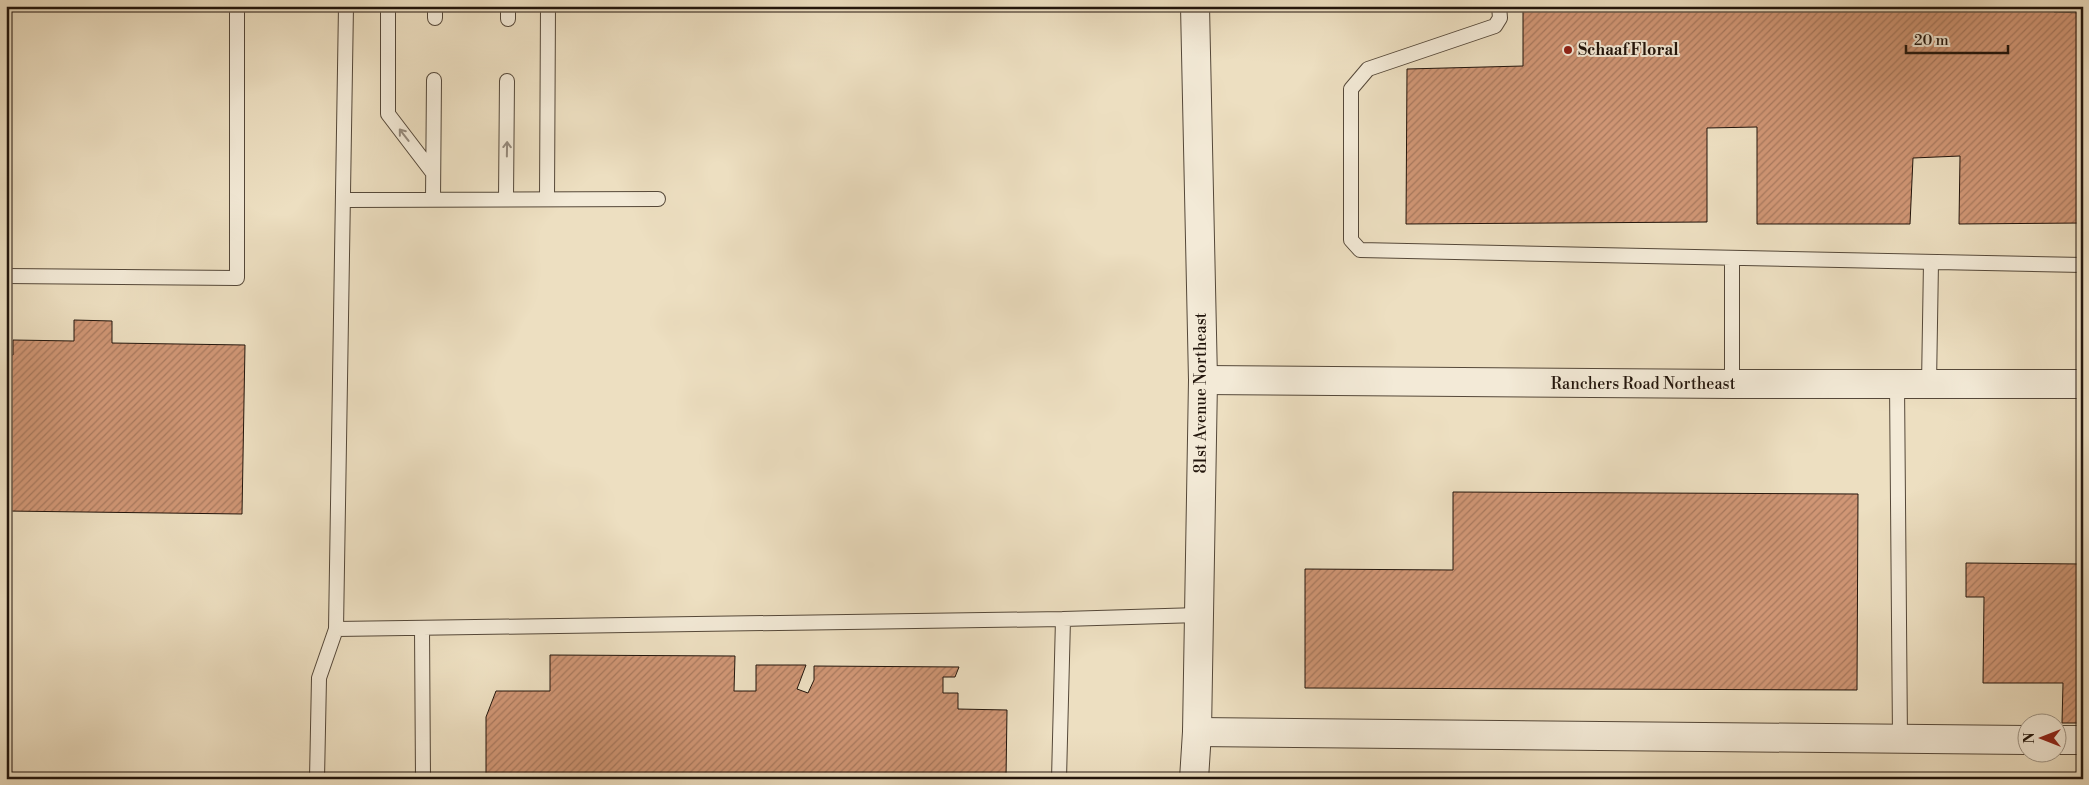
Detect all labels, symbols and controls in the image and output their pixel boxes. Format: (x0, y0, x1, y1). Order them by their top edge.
scale bar (1906, 22, 2009, 54)
text: 20 m (1914, 31, 1949, 50)
place label: Schaaf Floral (1578, 40, 1679, 60)
marker: Schaaf Floral (1562, 44, 1574, 56)
one-way arrow (398, 129, 409, 142)
one-way arrow (502, 141, 511, 157)
street label: 81st Avenue Northeast (1191, 312, 1211, 473)
street label: Ranchers Road Northeast (1551, 374, 1736, 394)
north arrow (2016, 712, 2066, 762)
text: N (2021, 732, 2039, 744)

